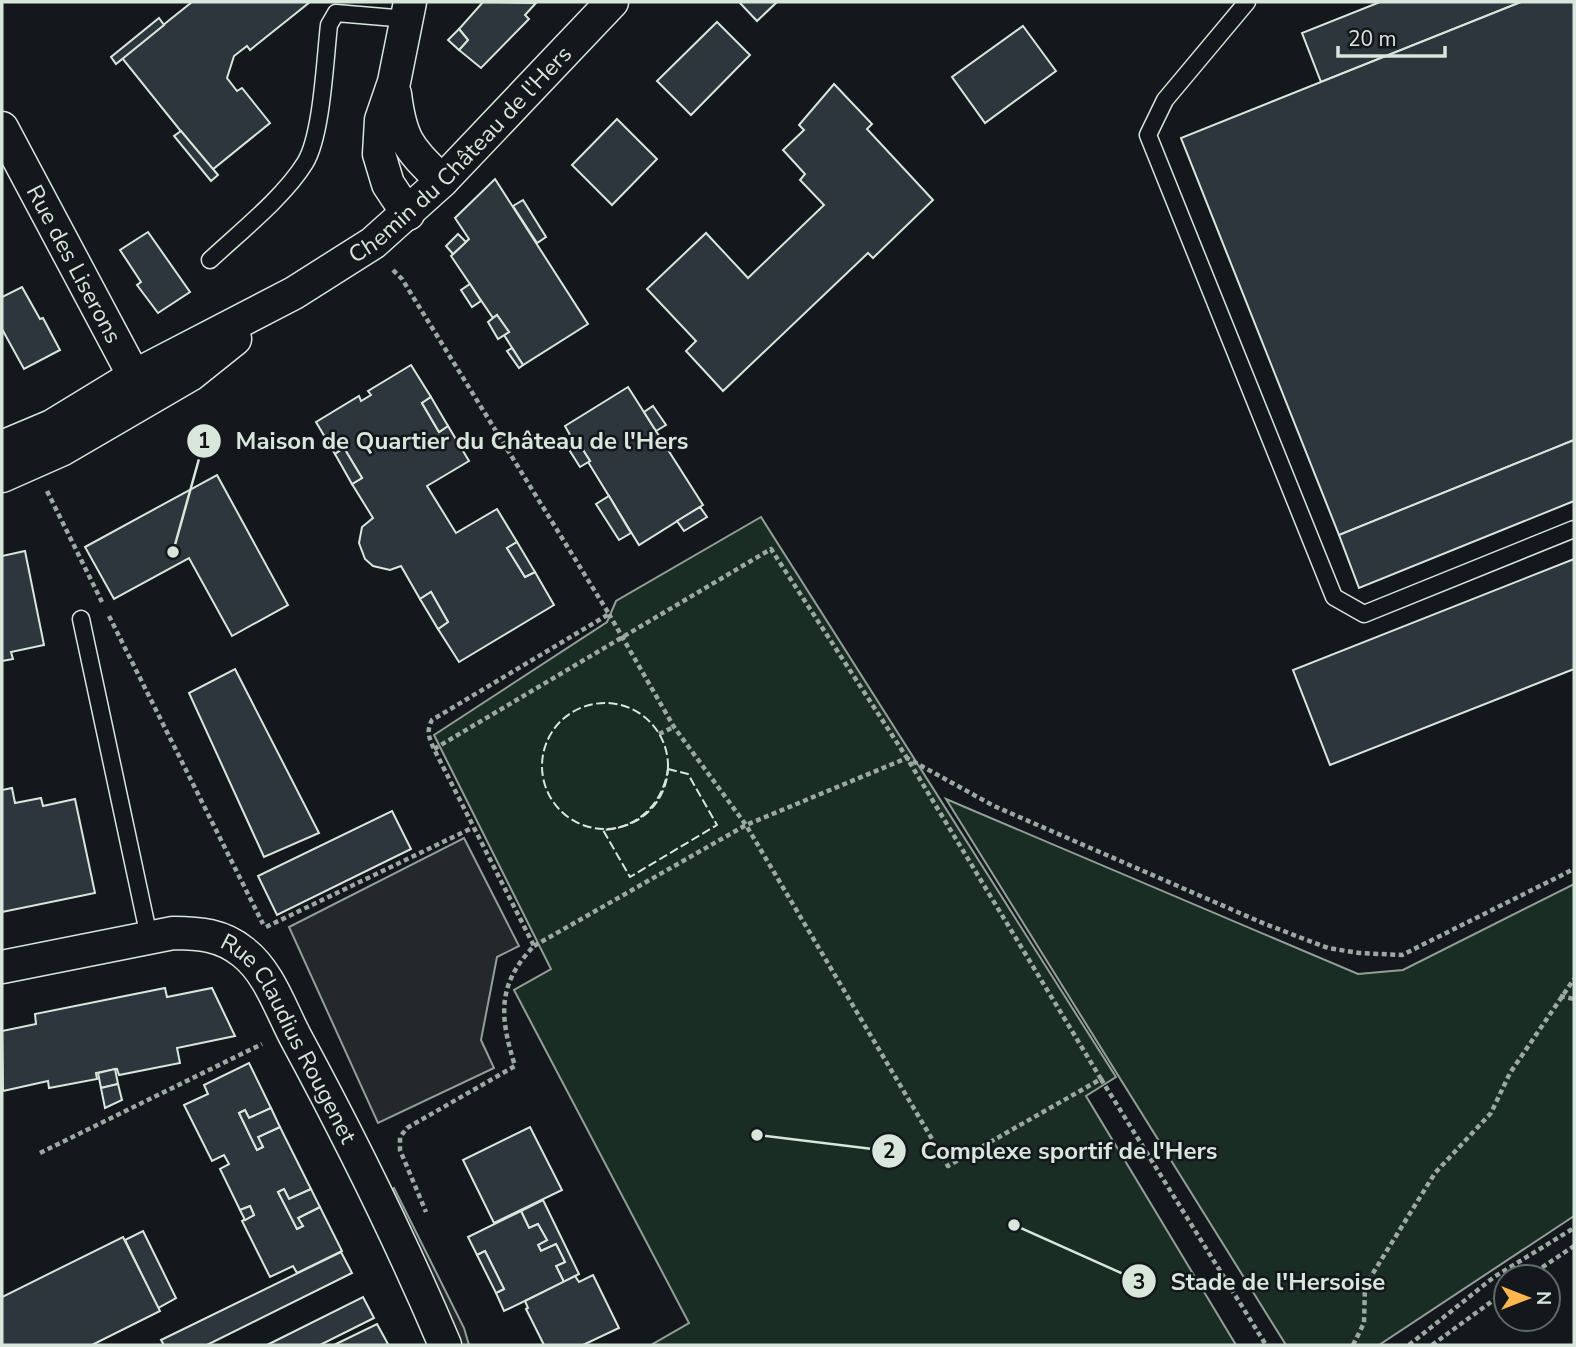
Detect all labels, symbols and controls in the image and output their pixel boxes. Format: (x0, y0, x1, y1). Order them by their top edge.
scale bar (1338, 14, 1445, 58)
text: 20 m (1348, 25, 1397, 53)
street label: Chemin du Château de l'Hers (343, 39, 579, 271)
street label: Rue des Liserons (19, 179, 129, 349)
callout: Maison de Quartier du Château de l'Hers (187, 418, 703, 463)
text: Maison de Quartier du Château de l'Hers (236, 425, 688, 457)
text: 1 (198, 427, 210, 455)
street label: Rue Claudius Rougenet (215, 926, 364, 1150)
callout: Complexe sportif de l'Hers (871, 1128, 1231, 1173)
text: Complexe sportif de l'Hers (921, 1135, 1217, 1167)
text: 2 (883, 1137, 895, 1165)
callout: Stade de l'Hersoise (1122, 1259, 1400, 1304)
north arrow (1492, 1263, 1562, 1333)
text: Stade de l'Hersoise (1171, 1266, 1385, 1298)
text: 3 (1133, 1268, 1145, 1296)
text: N (1530, 1291, 1556, 1305)

